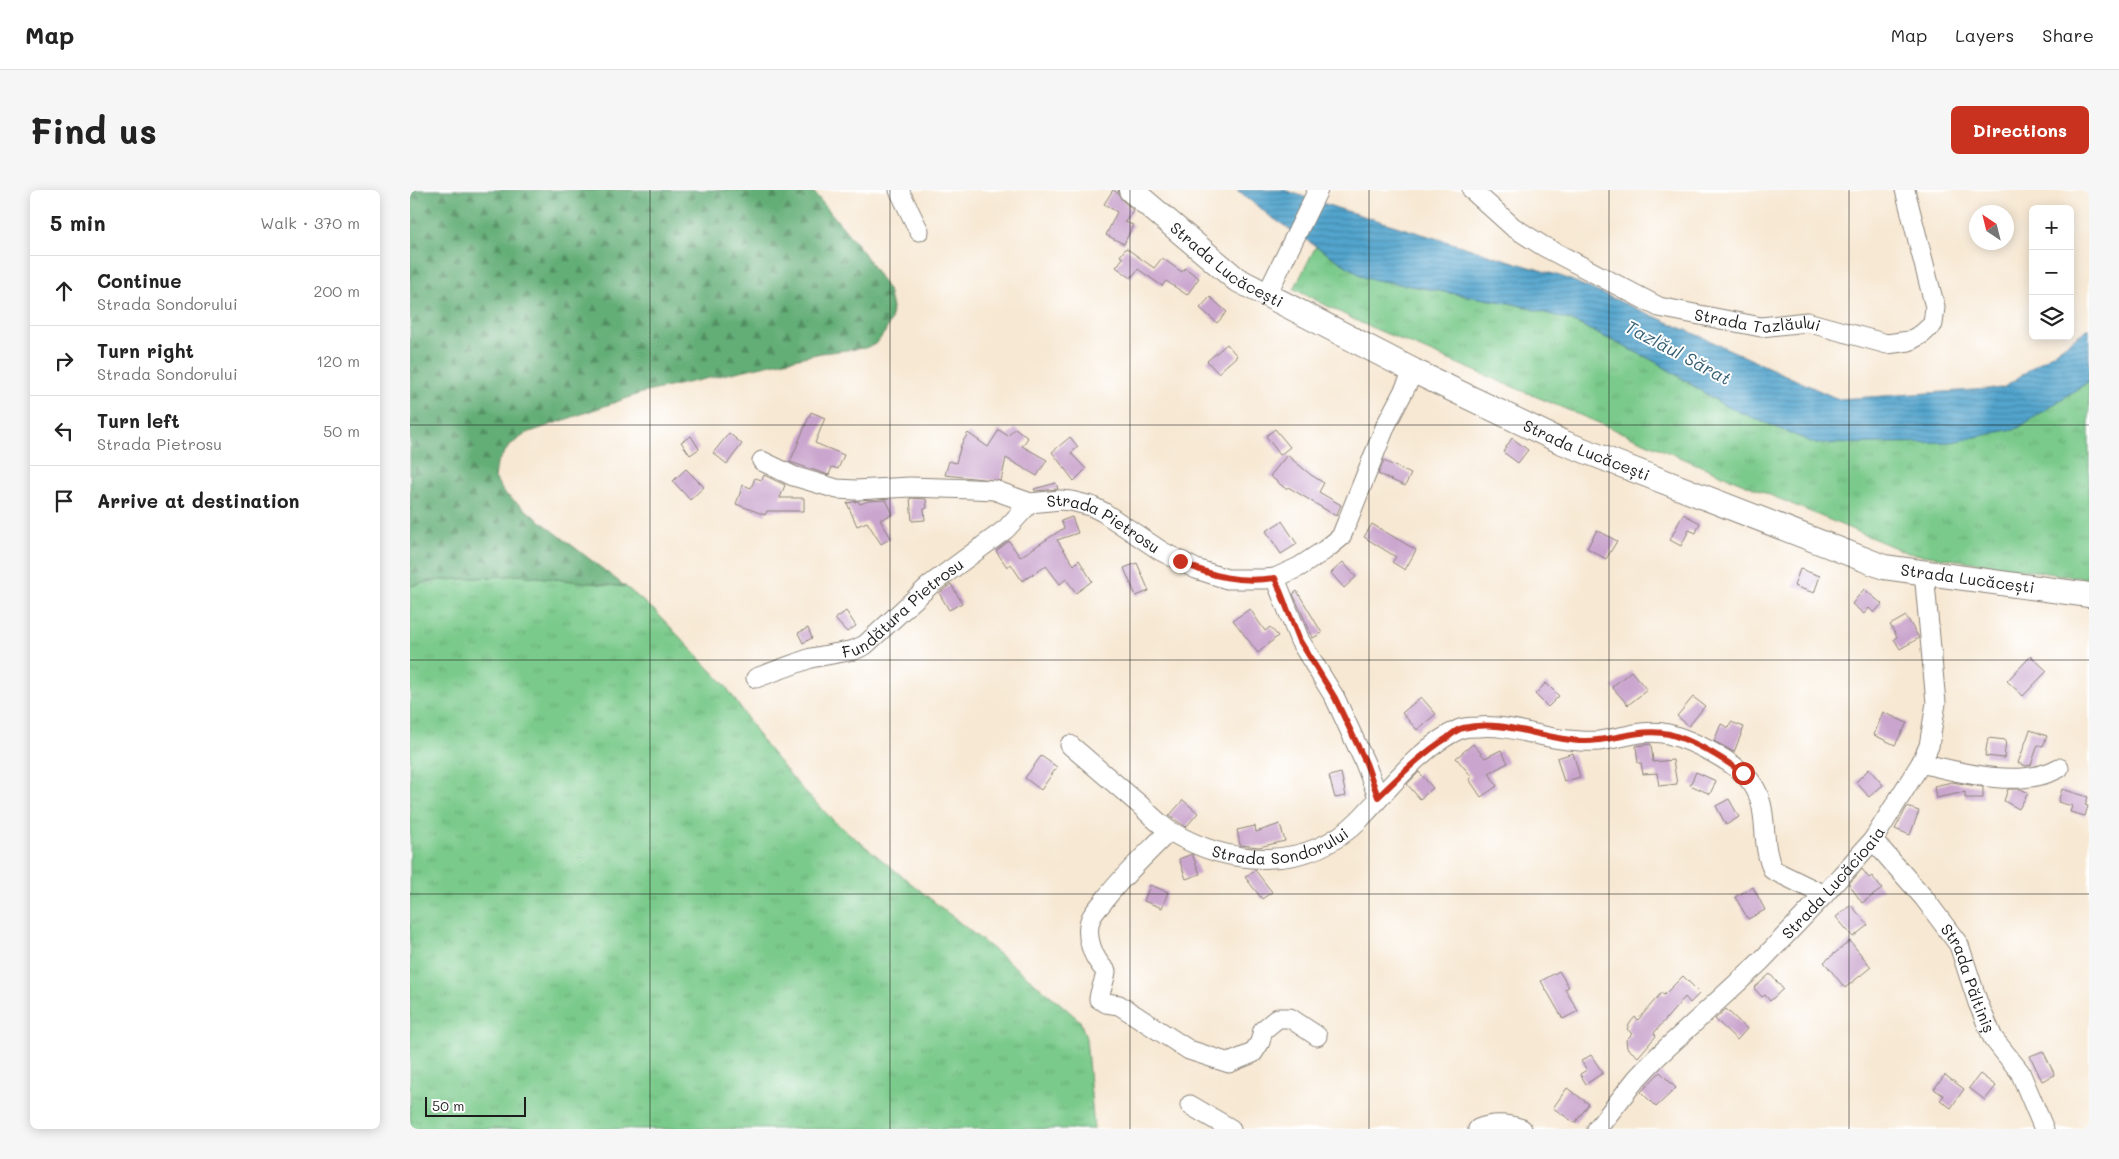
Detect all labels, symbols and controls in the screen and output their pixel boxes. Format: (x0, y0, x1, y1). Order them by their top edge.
text: Map (25, 19, 74, 50)
text: Map (1891, 23, 1927, 47)
text: Layers (1955, 23, 2014, 47)
text: Share (2042, 23, 2094, 47)
button: Directions (1951, 106, 2089, 154)
text: Find us (30, 107, 157, 153)
north arrow (1969, 205, 2014, 250)
map controls (2029, 205, 2074, 340)
button: + (2029, 205, 2074, 250)
text: 5 min (50, 209, 106, 236)
text: Walk · 370 m (260, 212, 360, 233)
street label: Strada Lucăcești (1166, 217, 1287, 312)
button: − (2029, 250, 2074, 295)
text: Continue (97, 268, 182, 293)
icon: ahead (50, 277, 78, 305)
text: 200 m (313, 280, 360, 301)
text: Strada Sondorului (97, 293, 238, 314)
button: layers (2029, 295, 2074, 340)
street label: Strada Tazlăului (1693, 303, 1823, 337)
water label: Tazlăul Sărat (1621, 314, 1736, 390)
text: Turn right (97, 338, 194, 363)
icon: right (50, 347, 78, 375)
text: 120 m (316, 350, 360, 371)
text: Strada Sondorului (97, 363, 238, 384)
text: Turn left (97, 408, 180, 433)
street label: Strada Lucăcești (1520, 414, 1653, 485)
icon: left (50, 417, 78, 445)
text: 50 m (323, 420, 360, 441)
text: Strada Pietrosu (97, 433, 222, 454)
icon: arrive (50, 487, 78, 515)
text: Arrive at destination (97, 488, 300, 513)
street label: Strada Pietrosu (1046, 489, 1164, 557)
route end (1169, 550, 1192, 573)
street label: Fundătura Pietrosu (840, 553, 967, 662)
street label: Strada Lucăcești (1899, 558, 2036, 597)
route start (1732, 762, 1755, 785)
street label: Strada Sondorului (1210, 822, 1352, 868)
street label: Strada Lucăcioaia (1777, 822, 1889, 943)
street label: Strada Păltiniș (1937, 919, 2000, 1036)
scale bar (425, 1094, 526, 1117)
text: 50 m (432, 1096, 464, 1115)

